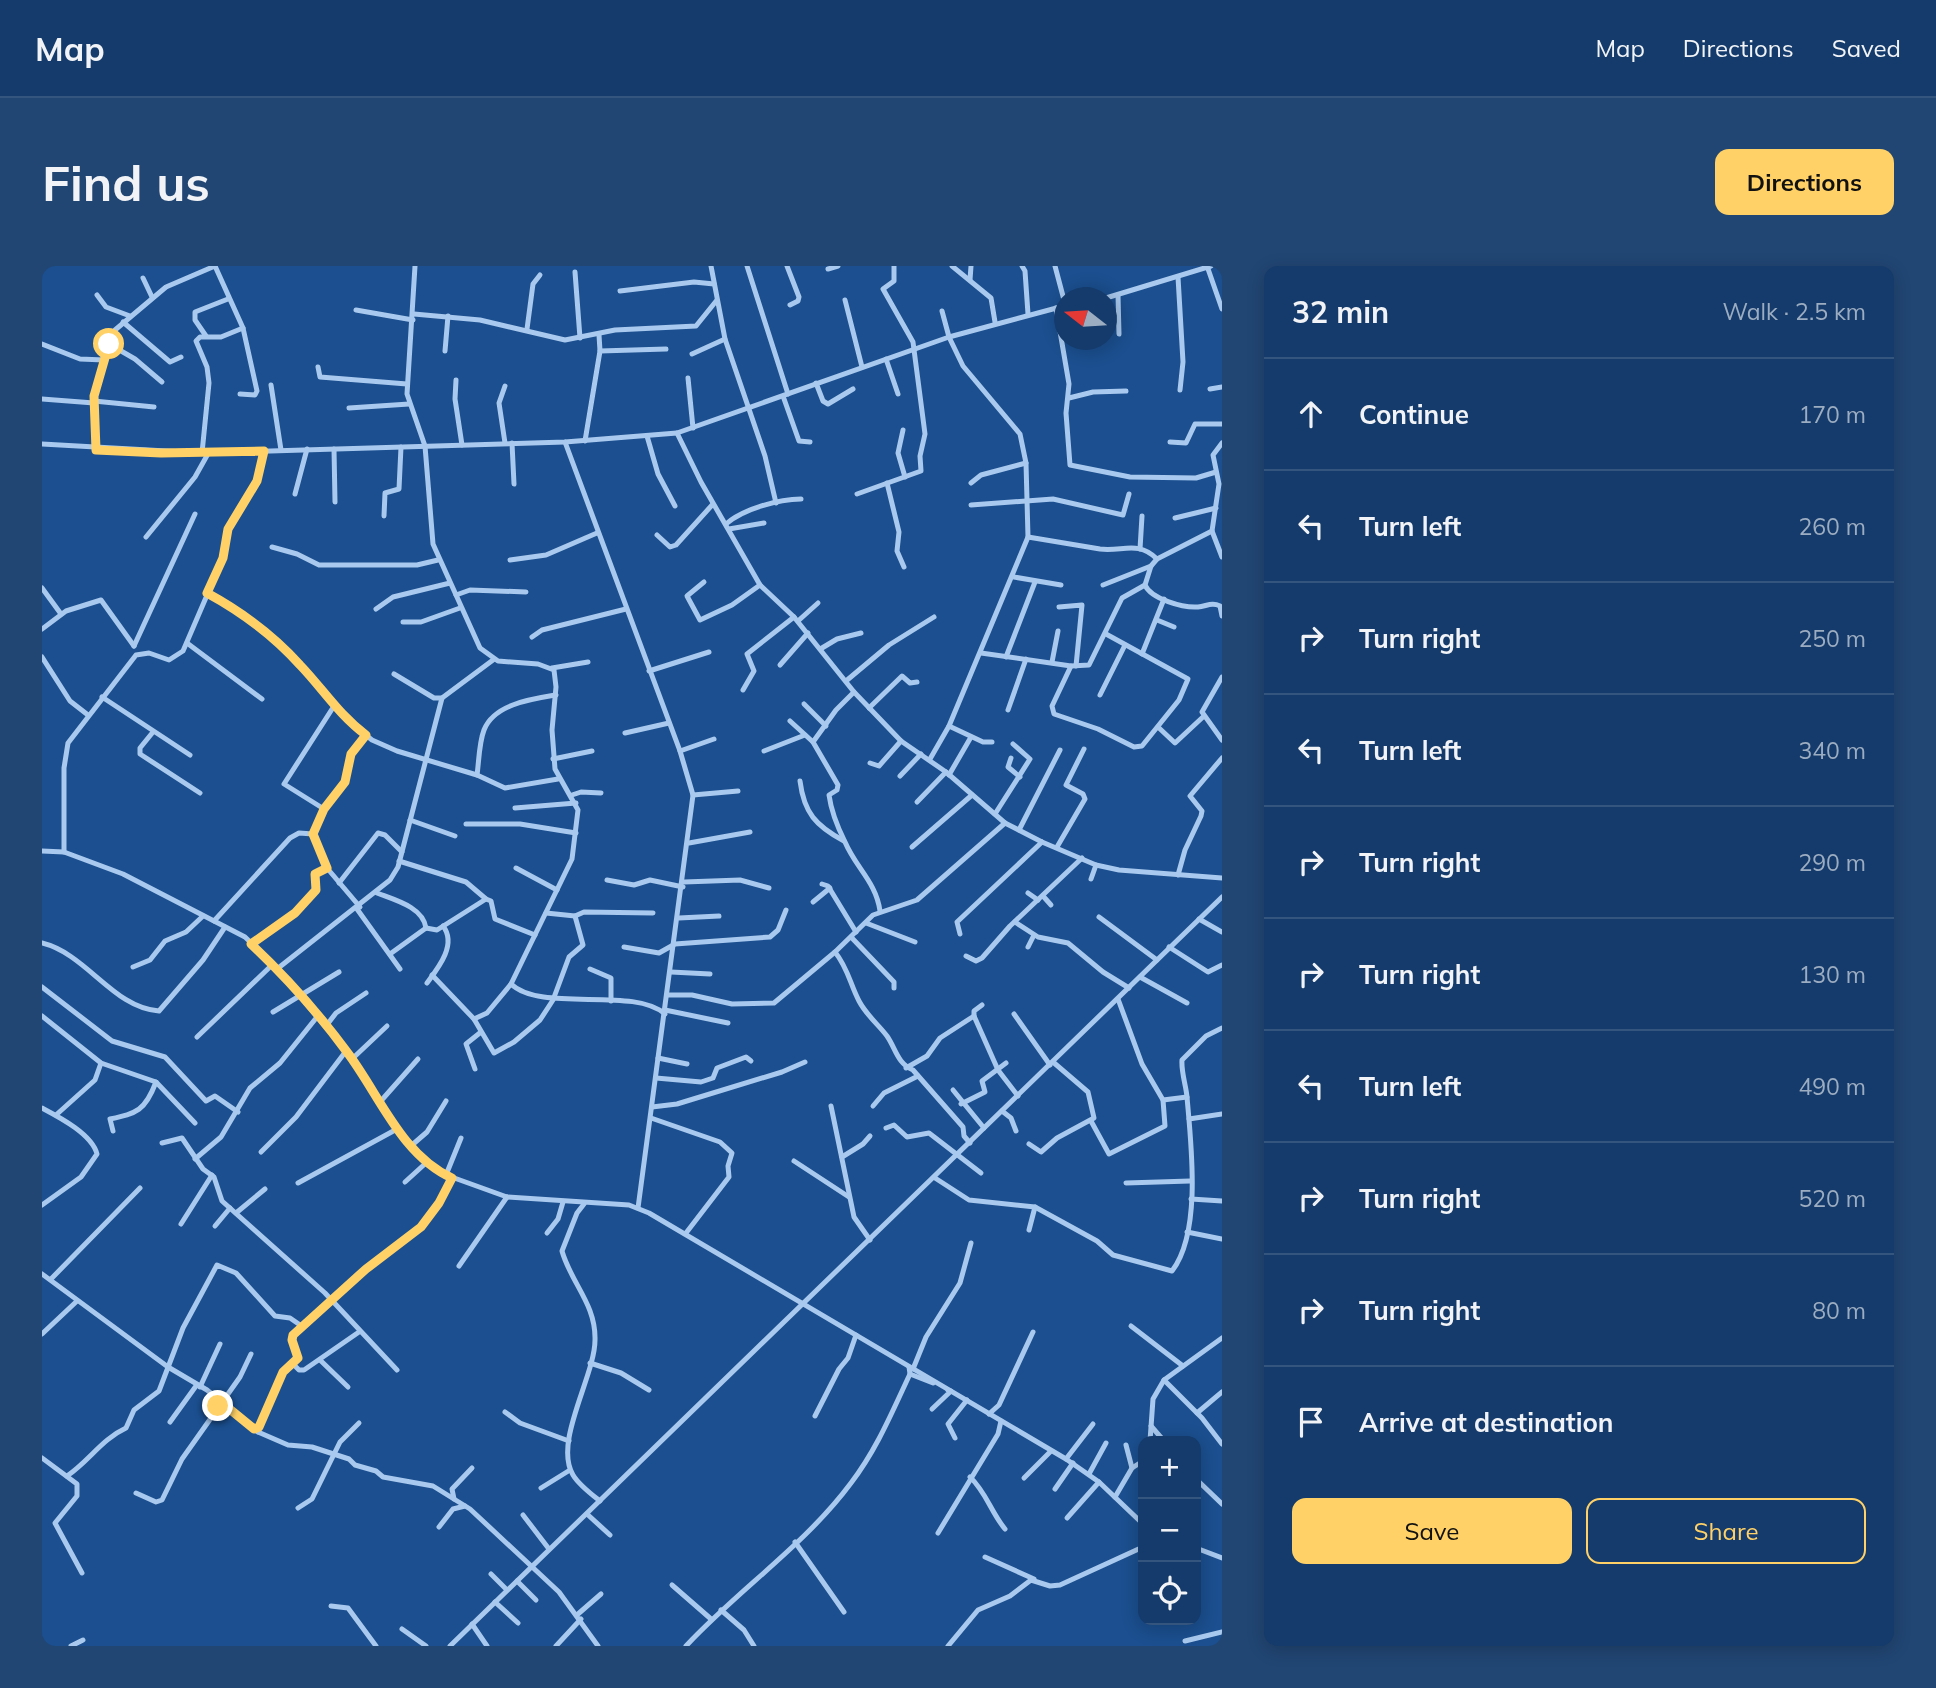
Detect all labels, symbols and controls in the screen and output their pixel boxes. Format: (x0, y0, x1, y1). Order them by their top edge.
text: Map (35, 28, 105, 69)
text: Map (1595, 33, 1645, 63)
text: Directions (1683, 33, 1794, 63)
text: Saved (1832, 33, 1901, 63)
button: Directions (1715, 149, 1894, 215)
text: Find us (42, 152, 210, 213)
north arrow (1054, 287, 1117, 350)
text: 32 min (1292, 293, 1389, 331)
text: Walk · 2.5 km (1722, 297, 1866, 326)
route start (93, 328, 124, 359)
icon: ahead (1292, 395, 1330, 433)
text: Continue (1359, 398, 1469, 431)
text: 170 m (1798, 400, 1866, 429)
icon: left (1292, 507, 1330, 545)
text: Turn left (1359, 510, 1461, 543)
text: 260 m (1798, 512, 1866, 541)
icon: right (1292, 619, 1330, 657)
text: Turn right (1359, 622, 1480, 655)
text: 250 m (1798, 624, 1866, 653)
icon: left (1292, 731, 1330, 769)
text: Turn left (1359, 734, 1461, 767)
text: 340 m (1798, 736, 1866, 765)
icon: right (1292, 843, 1330, 881)
text: Turn right (1359, 846, 1480, 879)
text: 290 m (1798, 848, 1866, 877)
icon: right (1292, 955, 1330, 993)
text: Turn right (1359, 958, 1480, 991)
text: 130 m (1798, 960, 1866, 989)
icon: left (1292, 1067, 1330, 1105)
text: Turn left (1359, 1070, 1461, 1103)
text: 490 m (1798, 1072, 1866, 1101)
icon: right (1292, 1179, 1330, 1217)
text: Turn right (1359, 1182, 1480, 1215)
text: 520 m (1798, 1184, 1866, 1213)
icon: right (1292, 1291, 1330, 1329)
text: Turn right (1359, 1294, 1480, 1327)
text: 80 m (1812, 1296, 1866, 1325)
route end (202, 1390, 233, 1421)
icon: arrive (1292, 1403, 1330, 1441)
text: Arrive at destination (1359, 1406, 1614, 1439)
map controls (1138, 1436, 1201, 1625)
button: + (1138, 1436, 1201, 1499)
button: Save (1292, 1498, 1572, 1564)
button: Share (1586, 1498, 1866, 1564)
button: − (1138, 1499, 1201, 1562)
button: locate (1138, 1562, 1201, 1625)

